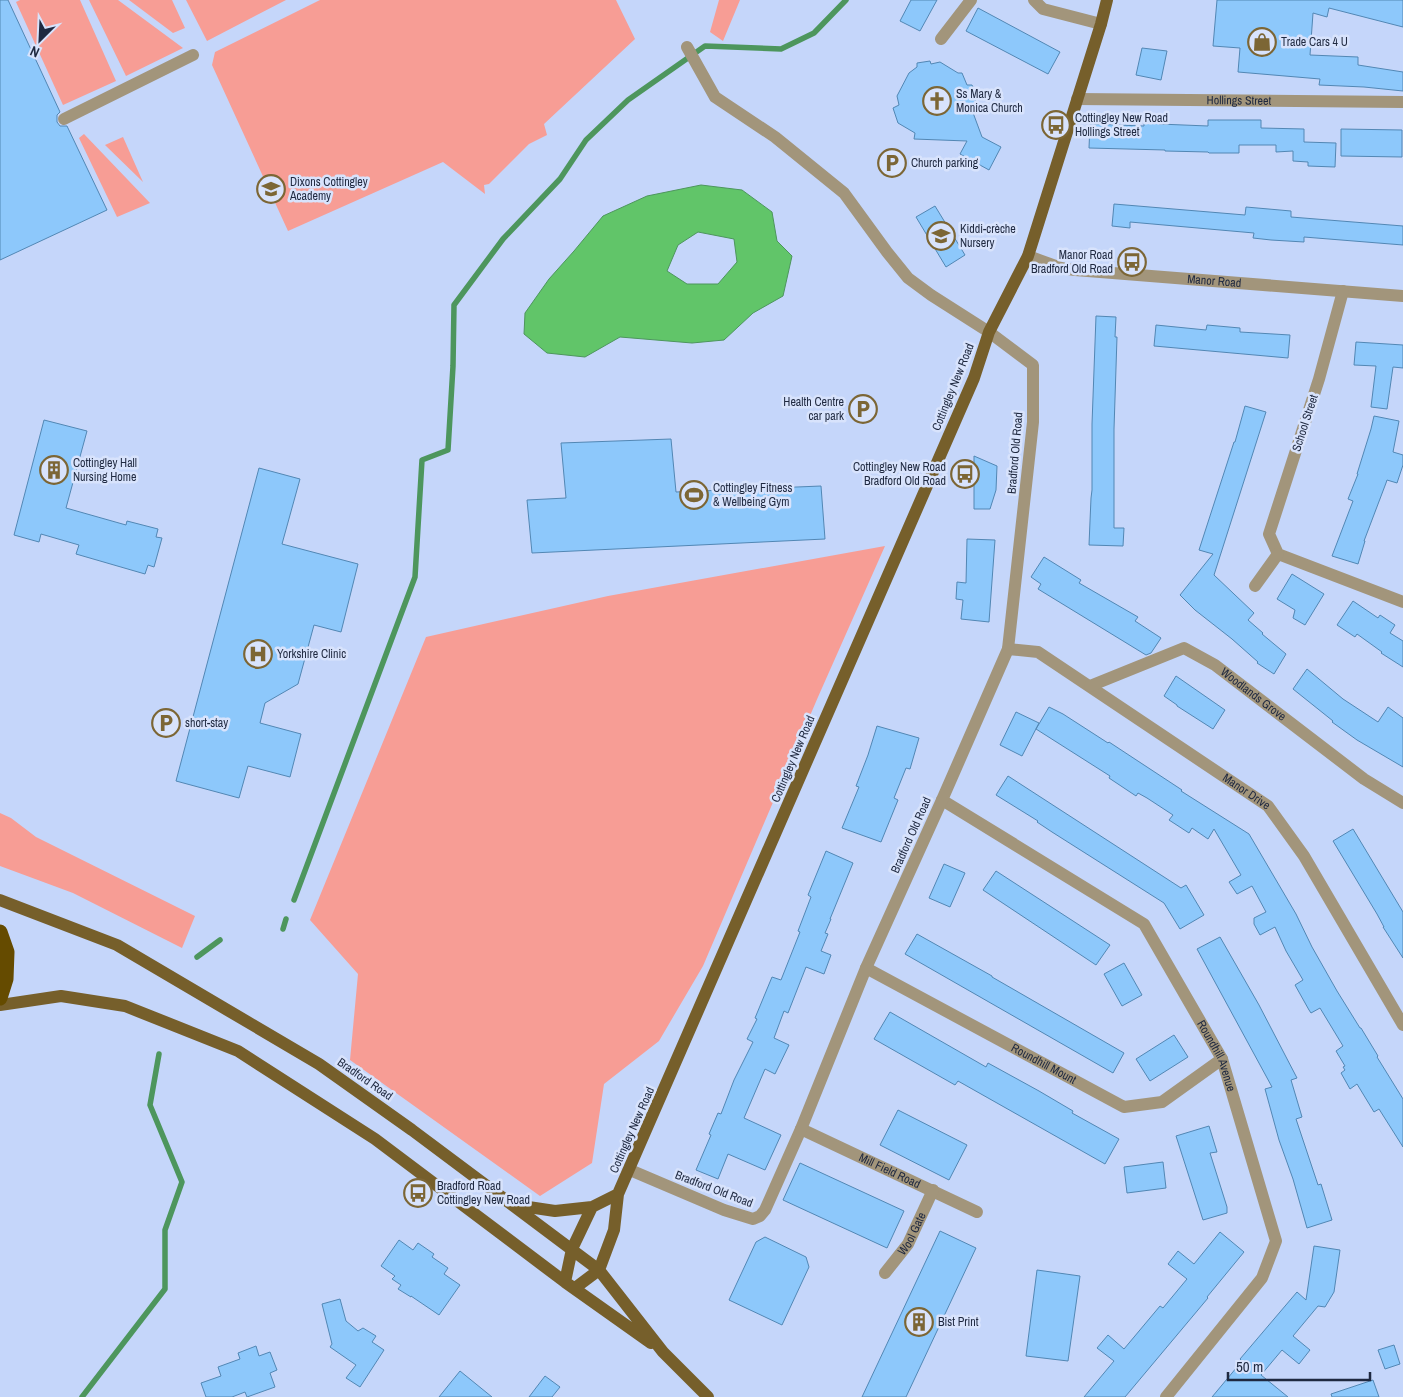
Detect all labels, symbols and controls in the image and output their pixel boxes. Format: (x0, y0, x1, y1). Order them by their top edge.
north arrow (15, 15, 65, 65)
shop icon: Trade Cars 4 U (1247, 27, 1277, 57)
place label: Trade Cars 4 U (1281, 34, 1348, 50)
text: N (27, 42, 42, 62)
church icon: Ss Mary & Monica Church (922, 86, 952, 116)
place label: Ss Mary & Monica Church (956, 86, 1023, 116)
street label: Hollings Street (1207, 92, 1272, 109)
bus stop icon: Cottingley New Road Hollings Street (1041, 110, 1071, 140)
place label: Cottingley New Road Hollings Street (1075, 110, 1168, 140)
parking icon: Church parking (877, 148, 907, 178)
place label: Church parking (911, 155, 979, 171)
school or university icon: Dixons Cottingley Academy (256, 174, 286, 204)
place label: Dixons Cottingley Academy (289, 174, 368, 204)
school or university icon: Kiddi-crèche Nursery (926, 221, 956, 251)
place label: Kiddi-crèche Nursery (960, 221, 1016, 251)
place label: Manor Road Bradford Old Road (1031, 247, 1113, 277)
bus stop icon: Manor Road Bradford Old Road (1117, 247, 1147, 277)
street label: Manor Road (1187, 271, 1242, 291)
street label: Cottingley New Road (928, 341, 978, 433)
street label: School Street (1288, 392, 1322, 454)
place label: Health Centre car park (783, 394, 844, 424)
parking icon: Health Centre car park (848, 394, 878, 424)
street label: Bradford Old Road (1003, 411, 1027, 495)
building icon: Cottingley Hall Nursing Home (39, 455, 69, 485)
place label: Cottingley Hall Nursing Home (73, 455, 137, 485)
place label: Cottingley New Road Bradford Old Road (853, 459, 946, 489)
bus stop icon: Cottingley New Road Bradford Old Road (950, 459, 980, 489)
sports icon: Cottingley Fitness & Wellbeing Gym (679, 480, 709, 510)
place label: Cottingley Fitness & Wellbeing Gym (713, 480, 792, 510)
hospital icon: Yorkshire Clinic (243, 639, 273, 669)
place label: Yorkshire Clinic (277, 646, 346, 662)
street label: Woodlands Grove (1217, 664, 1289, 725)
parking icon: short-stay (151, 708, 181, 738)
street label: Cottingley New Road (767, 713, 819, 805)
place label: short-stay (185, 715, 228, 731)
street label: Manor Drive (1219, 770, 1273, 813)
street label: Bradford Old Road (887, 794, 935, 876)
street label: Roundhill Avenue (1193, 1017, 1239, 1094)
street label: Roundhill Mount (1008, 1040, 1079, 1088)
street label: Bradford Road (334, 1054, 396, 1104)
street label: Cottingley New Road (606, 1084, 658, 1176)
street label: Mill Field Road (856, 1149, 923, 1192)
street label: Bradford Old Road (673, 1167, 755, 1211)
bus stop icon: Bradford Road Cottingley New Road (403, 1178, 433, 1208)
place label: Bradford Road Cottingley New Road (437, 1178, 530, 1208)
street label: Wool Gate (894, 1210, 930, 1259)
building icon: Bist Print (904, 1307, 934, 1337)
place label: Bist Print (938, 1314, 979, 1330)
scale bar (1228, 1350, 1370, 1382)
text: 50 m (1236, 1356, 1263, 1377)

